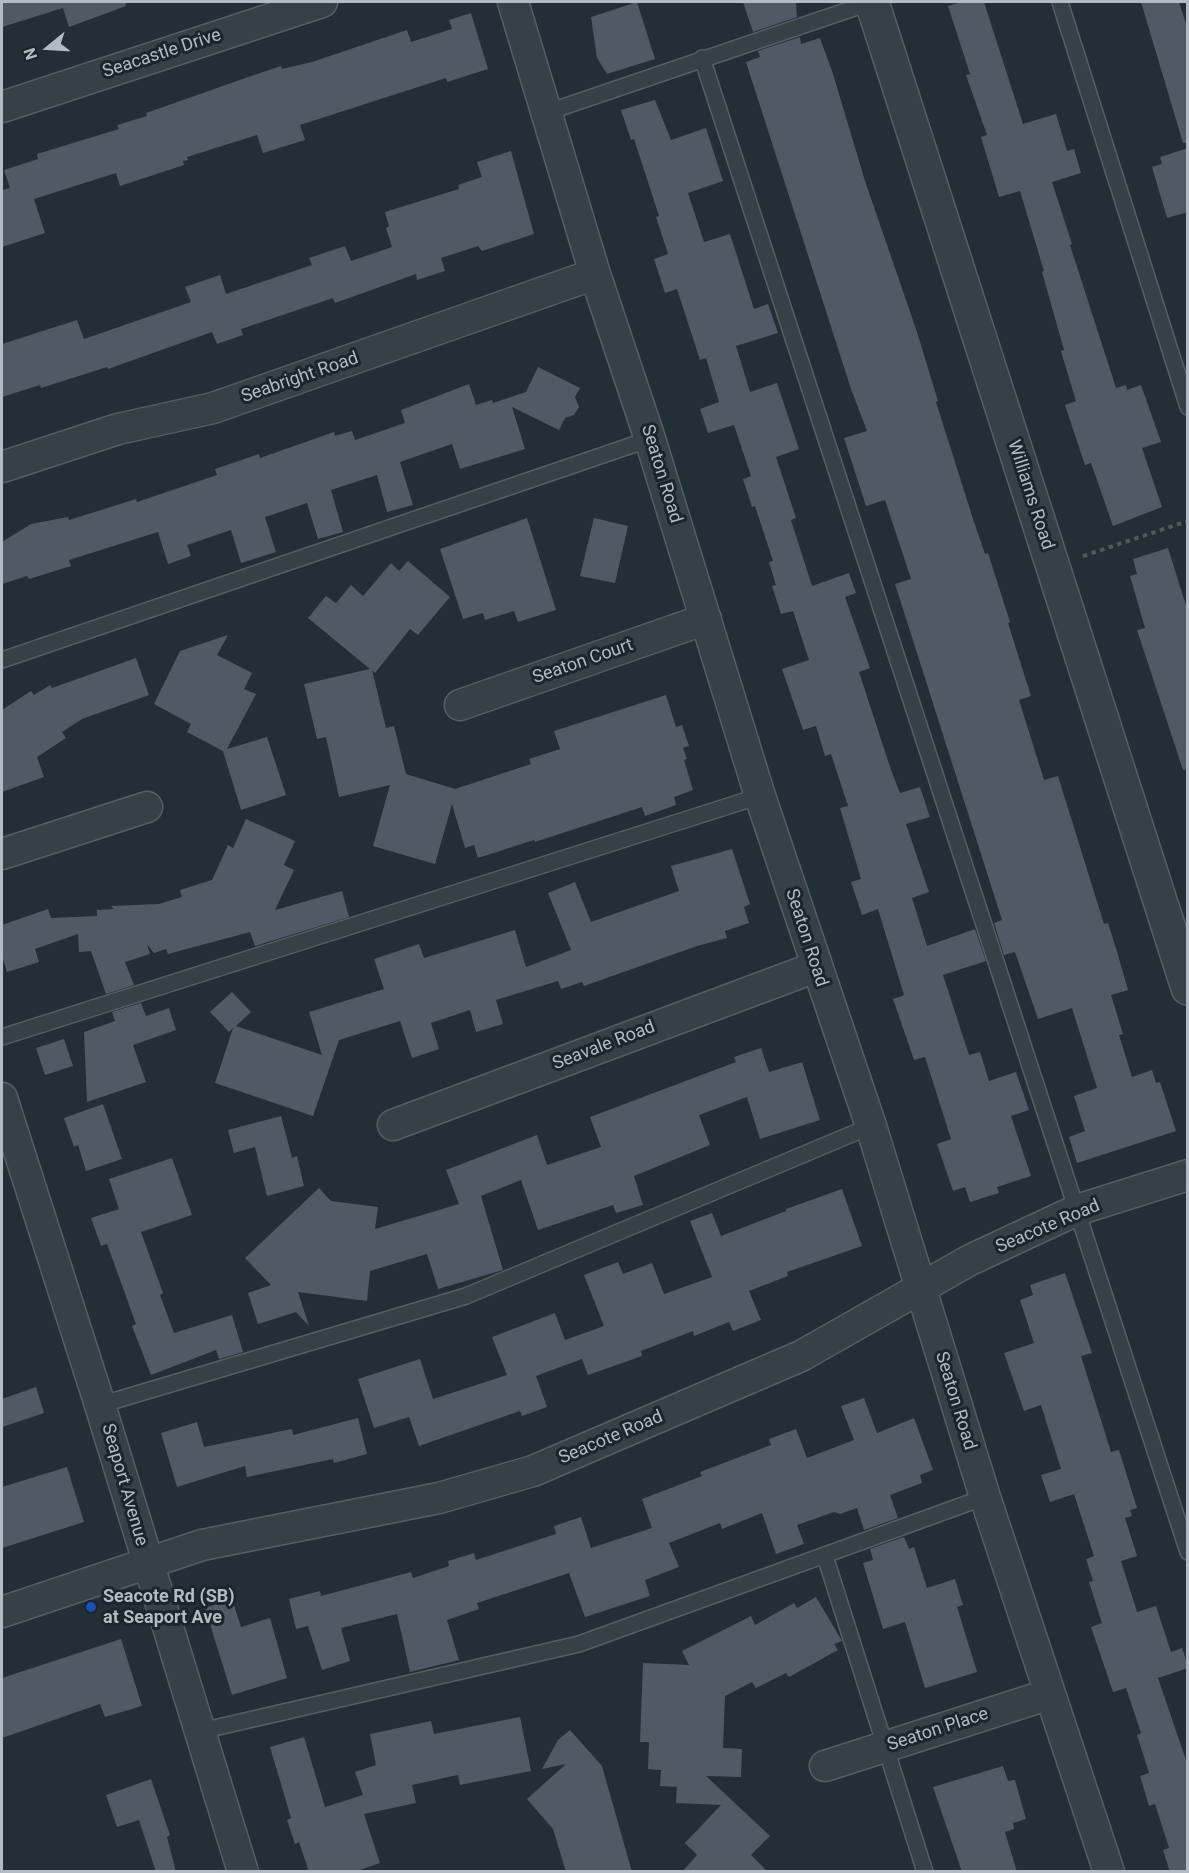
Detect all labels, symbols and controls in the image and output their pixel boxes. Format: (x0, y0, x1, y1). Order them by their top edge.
north arrow (18, 18, 78, 78)
street label: Seacastle Drive (100, 25, 224, 83)
text: N (20, 45, 41, 62)
street label: Seabright Road (239, 348, 361, 408)
street label: Seaton Road (636, 422, 686, 526)
street label: Williams Road (1002, 437, 1058, 553)
street label: Seaton Court (530, 635, 636, 689)
street label: Seaton Road (780, 886, 832, 990)
street label: Seavale Road (550, 1017, 658, 1075)
street label: Seacote Road (993, 1195, 1103, 1259)
street label: Seaton Road (930, 1349, 980, 1453)
street label: Seacote Road (556, 1406, 666, 1470)
street label: Seaport Avenue (96, 1421, 152, 1549)
place label: Seacote Rd (SB) at Seaport Ave (103, 1586, 235, 1628)
marker: Seacote Rd (SB) at Seaport Ave (84, 1600, 98, 1614)
street label: Seaton Place (885, 1704, 991, 1756)

